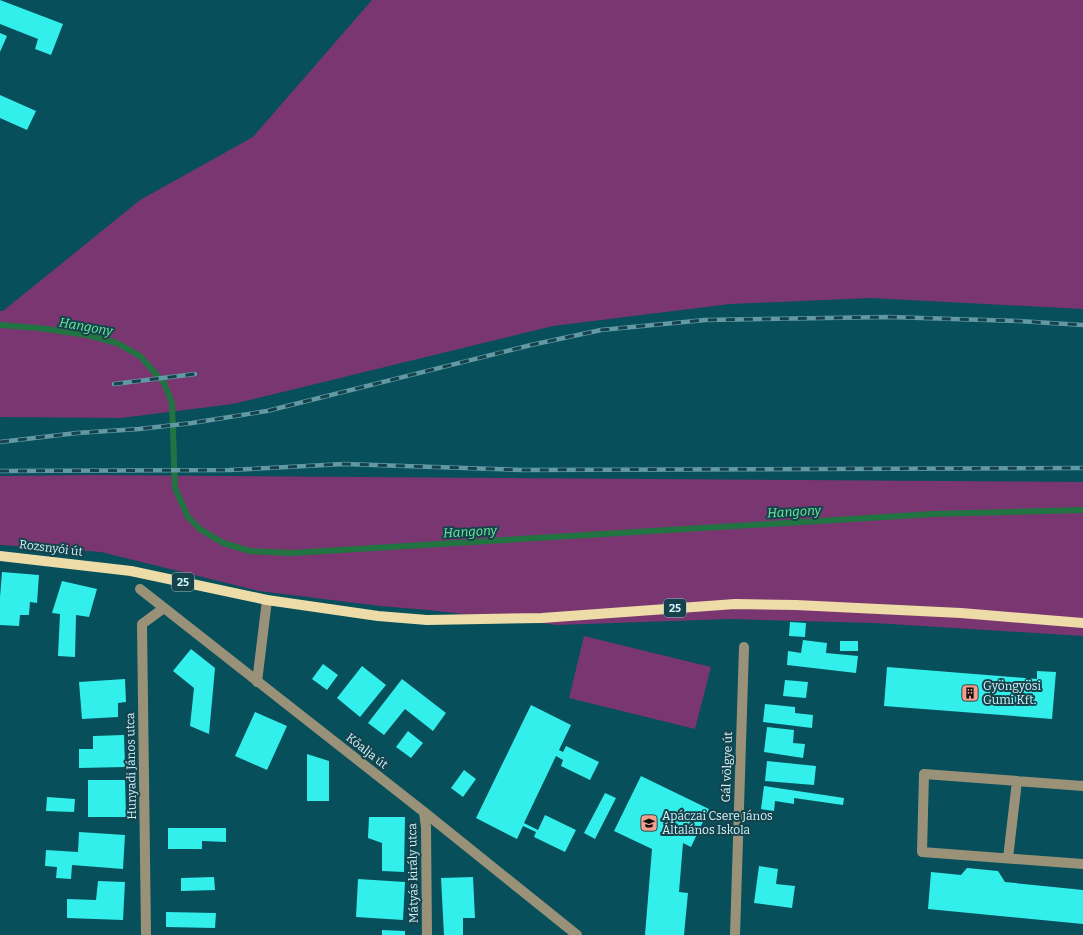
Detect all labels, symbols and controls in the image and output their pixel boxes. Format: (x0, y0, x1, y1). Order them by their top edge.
water label: Hangony (58, 314, 115, 339)
water label: Hangony (767, 503, 823, 520)
water label: Hangony (443, 523, 499, 540)
street label: Rozsnyói út (18, 537, 84, 559)
road number: 25 (172, 573, 194, 591)
road number: 25 (664, 599, 686, 617)
place label: Gyöngyösi Gumi Kft. (983, 679, 1042, 707)
building icon: Gyöngyösi Gumi Kft. (960, 683, 980, 703)
street label: Hunyadi János utca (123, 712, 139, 820)
street label: Kőalja út (343, 730, 391, 772)
street label: Gál völgye út (719, 731, 735, 803)
place label: Apáczai Csere János Általános Iskola (662, 809, 773, 837)
school or university icon: Apáczai Csere János Általános Iskola (639, 813, 659, 833)
street label: Mátyás király utca (405, 822, 421, 923)

